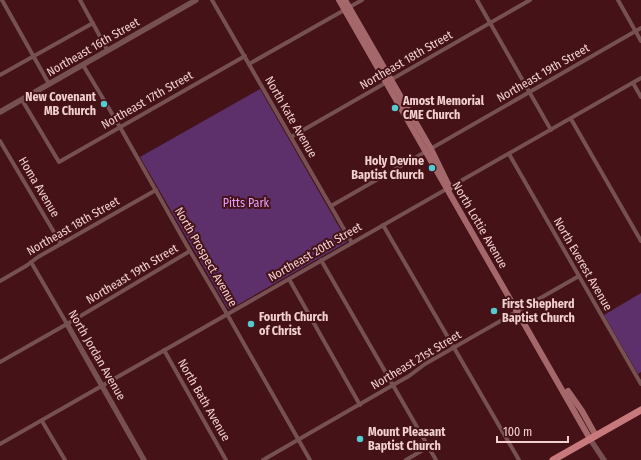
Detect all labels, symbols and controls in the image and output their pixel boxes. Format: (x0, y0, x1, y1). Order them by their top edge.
street label: Northeast 16th Street (44, 15, 142, 79)
street label: Northeast 18th Street (357, 28, 455, 92)
street label: Northeast 19th Street (494, 41, 592, 105)
street label: Northeast 17th Street (99, 68, 195, 132)
street label: North Kate Avenue (262, 74, 320, 160)
place label: New Covenant MB Church (25, 90, 97, 118)
place label: Amost Memorial CME Church (402, 94, 485, 122)
marker: New Covenant MB Church (99, 99, 109, 109)
marker: Amost Memorial CME Church (390, 103, 400, 113)
street label: Homa Avenue (16, 154, 62, 220)
place label: Holy Devine Baptist Church (351, 154, 424, 182)
marker: Holy Devine Baptist Church (427, 163, 437, 173)
street label: North Lottie Avenue (449, 179, 511, 271)
street label: Northeast 18th Street (24, 194, 122, 258)
park label: Pitts Park (223, 196, 270, 210)
street label: North Prospect Avenue (172, 205, 240, 309)
street label: North Everest Avenue (551, 215, 615, 313)
street label: Northeast 20th Street (266, 219, 364, 284)
street label: Northeast 19th Street (84, 241, 181, 307)
place label: First Shepherd Baptist Church (502, 297, 575, 325)
marker: First Shepherd Baptist Church (489, 306, 499, 316)
street label: North Jordan Avenue (65, 307, 129, 403)
place label: Fourth Church of Christ (259, 310, 328, 338)
marker: Fourth Church of Christ (246, 319, 256, 329)
street label: Northeast 21st Street (368, 328, 464, 392)
street label: North Bath Avenue (175, 356, 233, 444)
scale bar (497, 418, 568, 444)
place label: Mount Pleasant Baptist Church (368, 425, 446, 453)
text: 100 m (503, 425, 532, 439)
marker: Mount Pleasant Baptist Church (355, 434, 365, 444)

